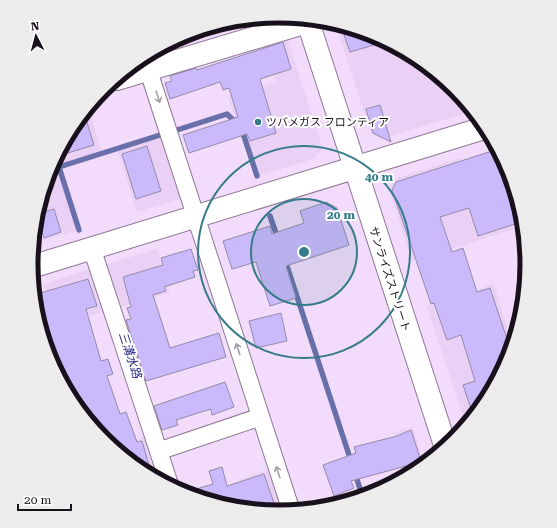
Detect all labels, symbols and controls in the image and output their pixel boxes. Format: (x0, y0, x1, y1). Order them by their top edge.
north arrow (16, 16, 56, 56)
text: N (30, 20, 40, 33)
one-way arrow (154, 91, 162, 103)
place label: ツバメガス フロンティア (266, 116, 389, 129)
marker: ツバメガス フロンティア (253, 117, 263, 127)
text: 40 m (365, 170, 393, 184)
text: 20 m (327, 208, 355, 222)
street label: サンライズストリート (366, 225, 413, 333)
centre of rings (297, 245, 311, 259)
water label: 三溝水路 (116, 330, 144, 381)
one-way arrow (234, 343, 242, 355)
one-way arrow (274, 467, 282, 479)
scale bar (18, 486, 71, 512)
text: 20 m (24, 493, 51, 507)

